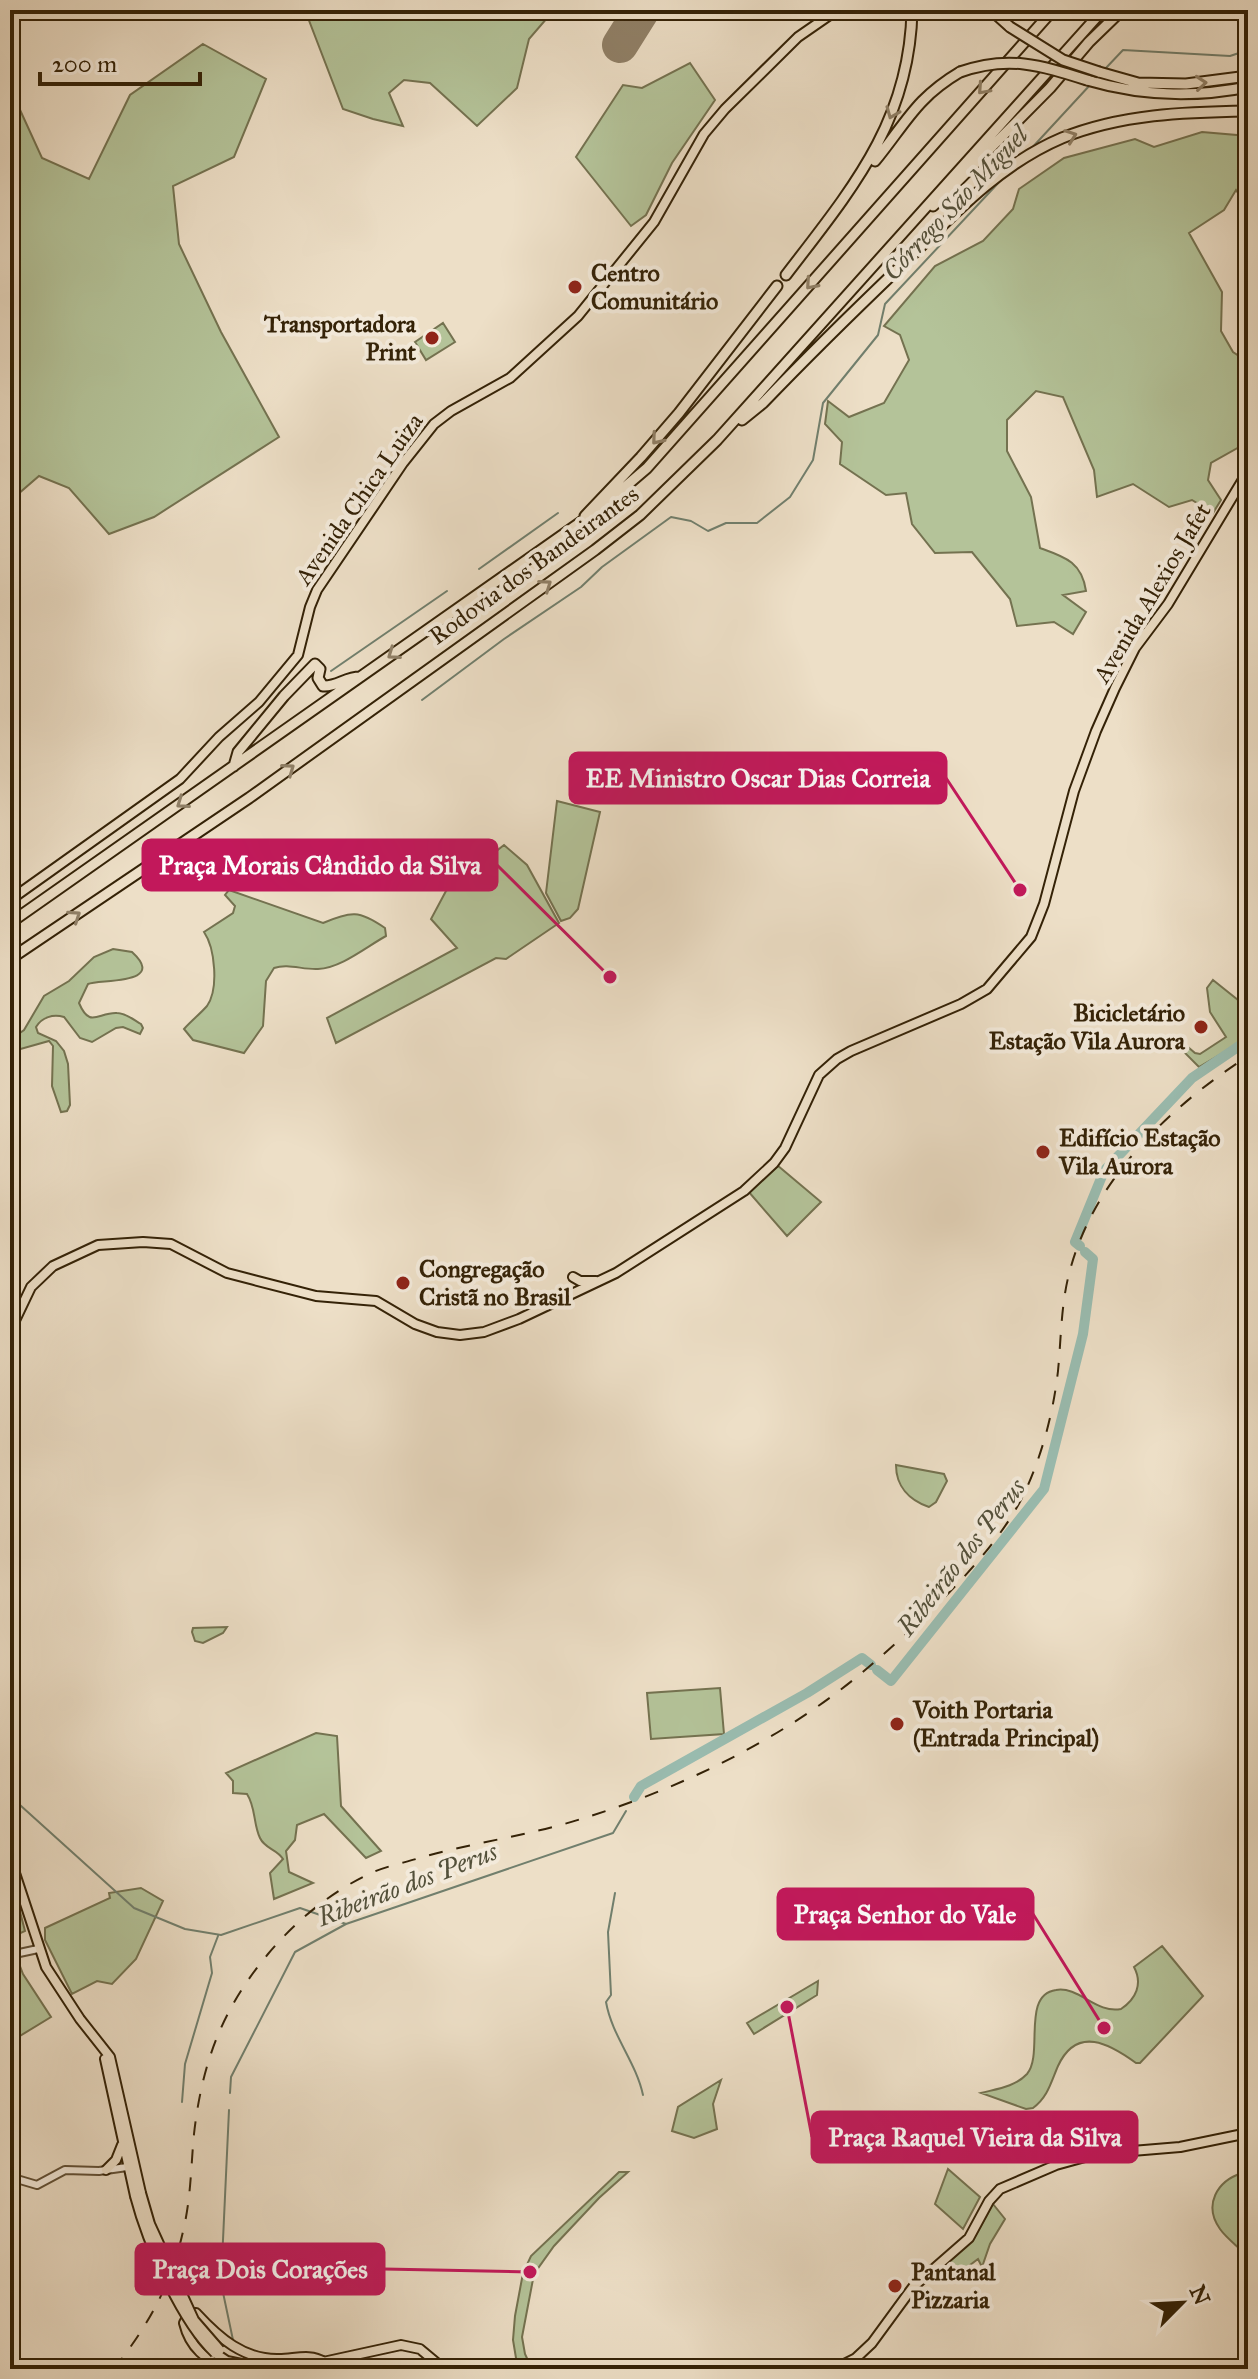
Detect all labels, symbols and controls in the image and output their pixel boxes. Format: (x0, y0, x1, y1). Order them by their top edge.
scale bar (40, 36, 200, 86)
text: 200 m (52, 49, 117, 79)
one-way arrow (1195, 75, 1208, 92)
one-way arrow (978, 80, 993, 95)
one-way arrow (885, 105, 902, 119)
water label: Córrego São Miguel (875, 118, 1036, 287)
one-way arrow (1063, 129, 1077, 146)
place label: Centro Comunitário (591, 258, 718, 316)
one-way arrow (806, 274, 820, 289)
marker: Centro Comunitário (566, 278, 584, 296)
place label: Transportadora Print (263, 309, 417, 367)
marker: Transportadora Print (423, 329, 441, 347)
street label: Avenida Chica Luiza (288, 406, 430, 592)
one-way arrow (652, 429, 667, 444)
street label: Rodovia dos Bandeirantes (423, 479, 645, 651)
street label: Avenida Alexios Jafet (1086, 497, 1218, 689)
one-way arrow (538, 580, 552, 595)
one-way arrow (387, 644, 402, 659)
callout: EE Ministro Oscar Dias Correia (570, 753, 946, 803)
text: EE Ministro Oscar Dias Correia (586, 762, 931, 794)
one-way arrow (281, 764, 295, 779)
one-way arrow (176, 793, 190, 807)
callout: Praça Morais Cândido da Silva (143, 840, 497, 890)
text: Praça Morais Cândido da Silva (159, 849, 482, 881)
one-way arrow (66, 911, 80, 926)
place label: Bicicletário Estação Vila Aurora (989, 998, 1186, 1056)
marker: Bicicletário Estação Vila Aurora (1192, 1018, 1210, 1036)
place label: Edifício Estação Vila Aurora (1058, 1123, 1221, 1181)
marker: Edifício Estação Vila Aurora (1034, 1143, 1052, 1161)
place label: Congregação Cristã no Brasil (419, 1254, 571, 1312)
marker: Congregação Cristã no Brasil (394, 1274, 412, 1292)
water label: Ribeirão dos Perus (889, 1472, 1032, 1642)
place label: Voith Portaria (Entrada Principal) (912, 1695, 1099, 1753)
marker: Voith Portaria (Entrada Principal) (888, 1715, 906, 1733)
water label: Ribeirão dos Perus (312, 1835, 502, 1933)
callout: Praça Senhor do Vale (778, 1889, 1033, 1939)
text: Praça Senhor do Vale (794, 1898, 1016, 1930)
callout: Praça Raquel Vieira da Silva (812, 2112, 1137, 2162)
text: Praça Raquel Vieira da Silva (828, 2121, 1123, 2153)
callout: Praça Dois Corações (136, 2244, 384, 2294)
text: Praça Dois Corações (152, 2253, 368, 2285)
place label: Pantanal Pizzaria (911, 2257, 996, 2315)
north arrow (1142, 2263, 1222, 2343)
marker: Pantanal Pizzaria (886, 2277, 904, 2295)
text: N (1184, 2281, 1216, 2309)

